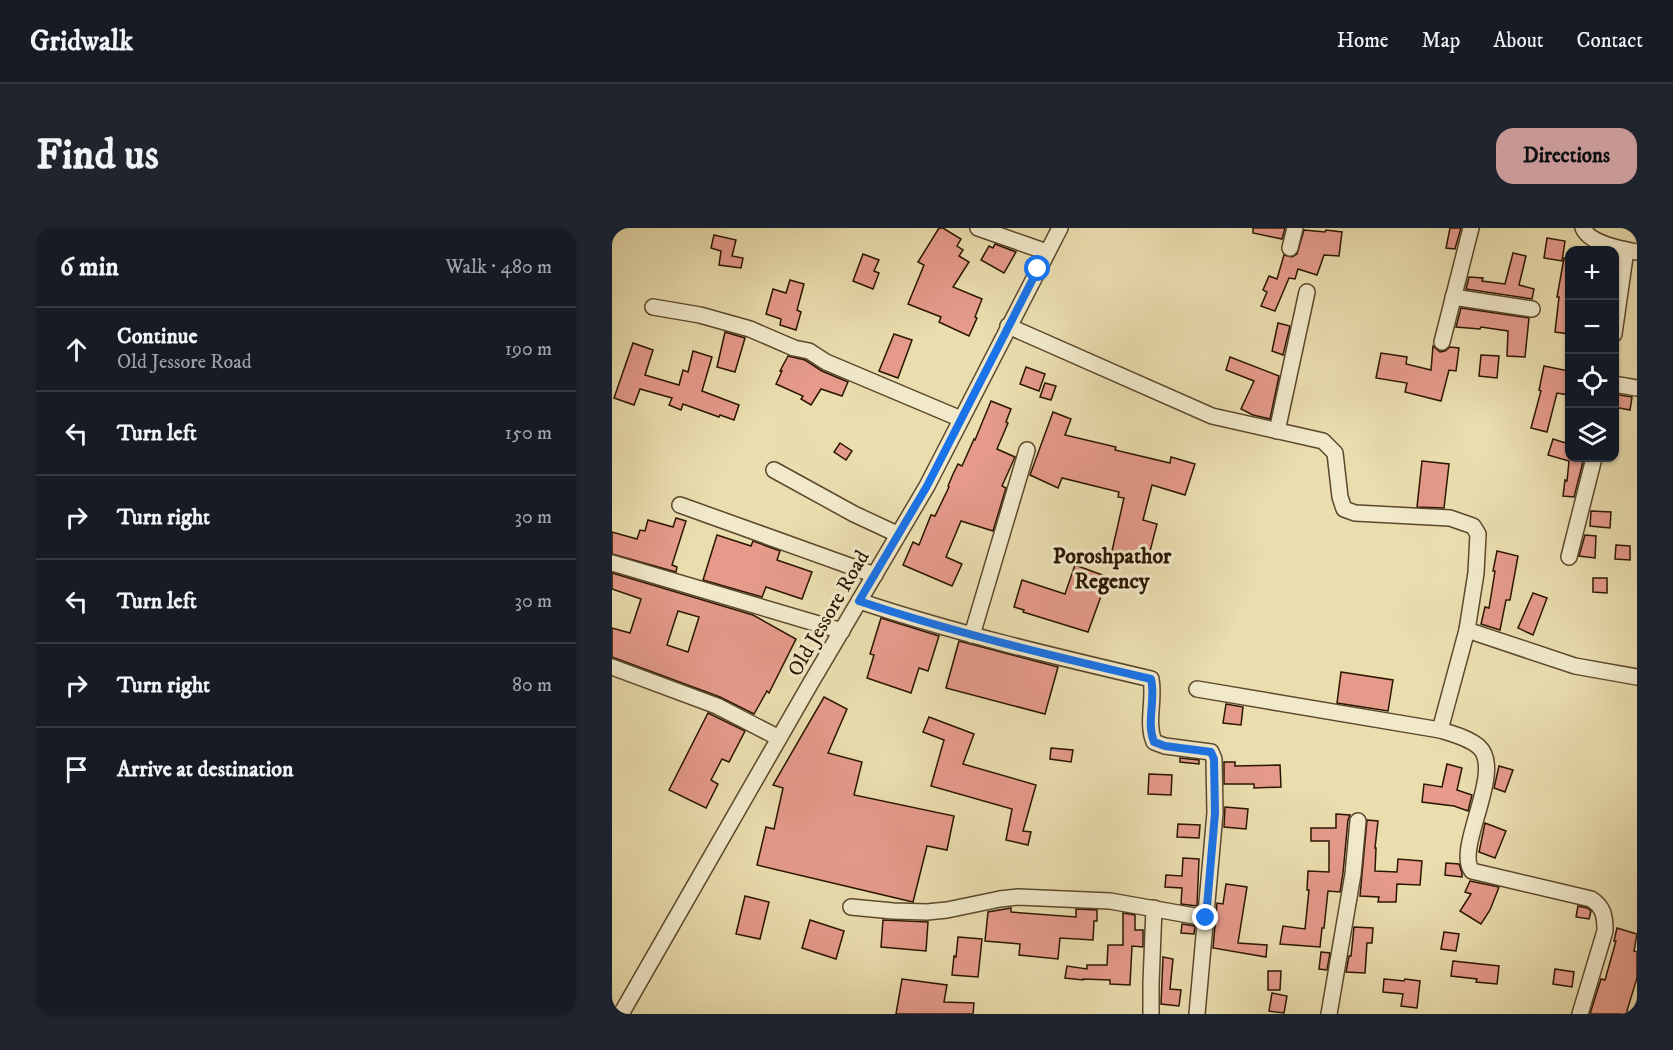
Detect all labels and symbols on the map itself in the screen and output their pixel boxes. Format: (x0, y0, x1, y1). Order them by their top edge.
route start (1024, 255, 1050, 281)
district label: Poroshpathor Regency (1053, 543, 1172, 595)
street label: Old Jessore Road (782, 545, 876, 681)
route end (1192, 904, 1218, 930)

